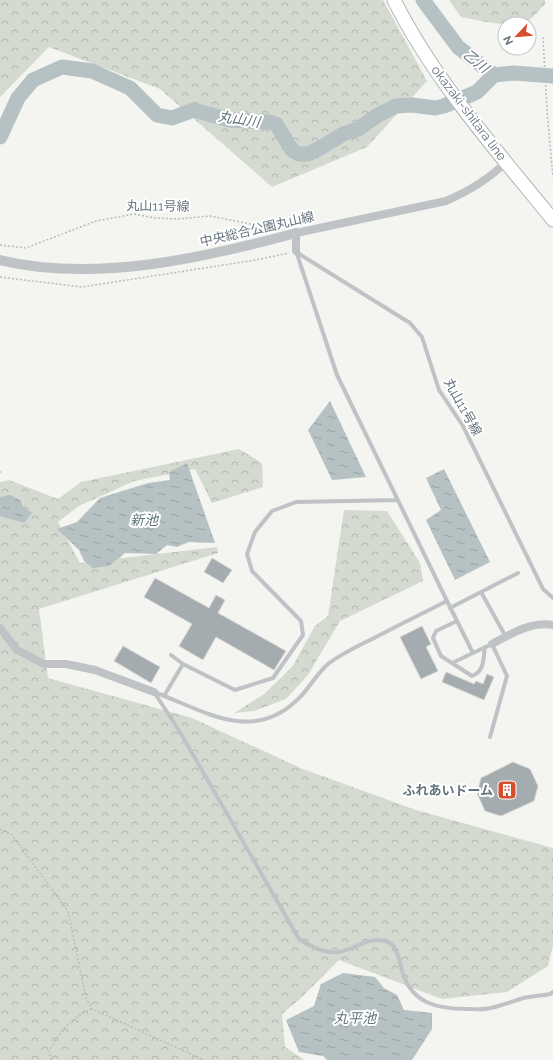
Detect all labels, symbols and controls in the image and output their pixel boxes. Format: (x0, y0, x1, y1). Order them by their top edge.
north arrow (497, 16, 537, 56)
text: N (501, 34, 516, 47)
water label: 乙川 (460, 46, 494, 77)
street label: okazaki-shitara line (428, 63, 510, 164)
water label: 丸山川 (217, 108, 263, 130)
street label: 丸山11号線 (126, 198, 190, 214)
street label: 中央総合公園丸山線 (198, 209, 316, 249)
street label: 丸山11号線 (441, 376, 485, 438)
water label: 新池 (130, 512, 160, 528)
building icon: ふれあいドーム (496, 779, 518, 801)
place label: ふれあいドーム (402, 783, 493, 798)
water label: 丸平池 (334, 1010, 378, 1026)

